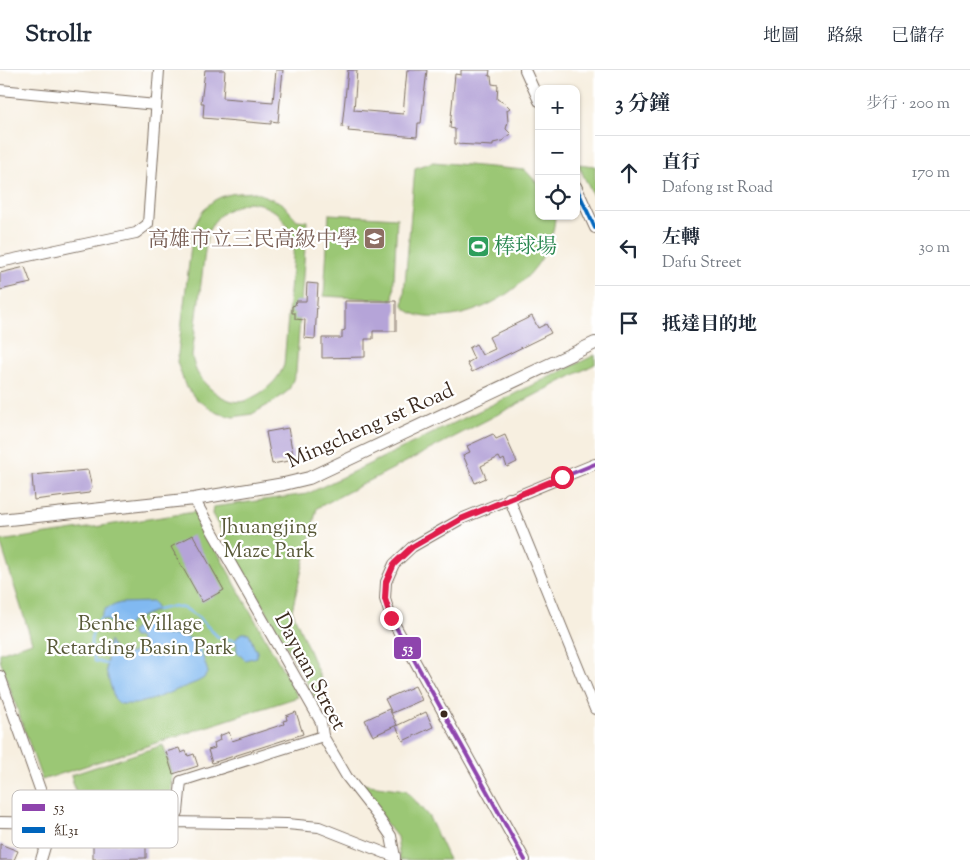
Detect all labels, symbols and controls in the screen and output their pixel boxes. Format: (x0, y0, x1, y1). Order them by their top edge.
text: Strollr (25, 18, 92, 52)
text: 地圖 (763, 24, 799, 50)
text: 路線 (827, 24, 863, 50)
text: 已儲存 (891, 24, 945, 50)
map controls (535, 85, 580, 220)
button: + (535, 85, 580, 130)
text: 3 分鐘 (615, 90, 670, 120)
text: 步行 · 200 m (866, 93, 950, 116)
button: − (535, 130, 580, 175)
text: 直行 (662, 150, 700, 177)
icon: ahead (615, 159, 643, 187)
text: 170 m (912, 162, 950, 185)
button: locate (535, 175, 580, 220)
text: Dafong 1st Road (662, 177, 773, 200)
text: 左轉 (662, 225, 700, 252)
place label: 高雄市立三民高級中學 (148, 226, 358, 256)
school or university icon: 高雄市立三民高級中學 (362, 227, 386, 251)
place label: 棒球場 (494, 233, 557, 263)
sports icon: 棒球場 (466, 234, 490, 258)
icon: left (615, 234, 643, 262)
text: 30 m (919, 237, 950, 260)
text: Dafu Street (662, 252, 742, 275)
icon: arrive (615, 309, 643, 337)
text: 抵達目的地 (662, 312, 757, 339)
street label: Mingcheng 1st Road (282, 376, 459, 477)
route start (551, 466, 574, 489)
park label: Jhuangjing Maze Park (220, 513, 317, 567)
route end (380, 607, 403, 630)
street label: Dayuan Street (266, 608, 353, 736)
park label: Benhe Village Retarding Basin Park (46, 610, 234, 664)
line badge: 53 (393, 636, 422, 660)
text: 53 (402, 640, 414, 660)
unlabelled marker (439, 709, 449, 719)
legend (12, 790, 178, 848)
text: 53 (53, 799, 65, 819)
text: 紅31 (54, 822, 79, 842)

